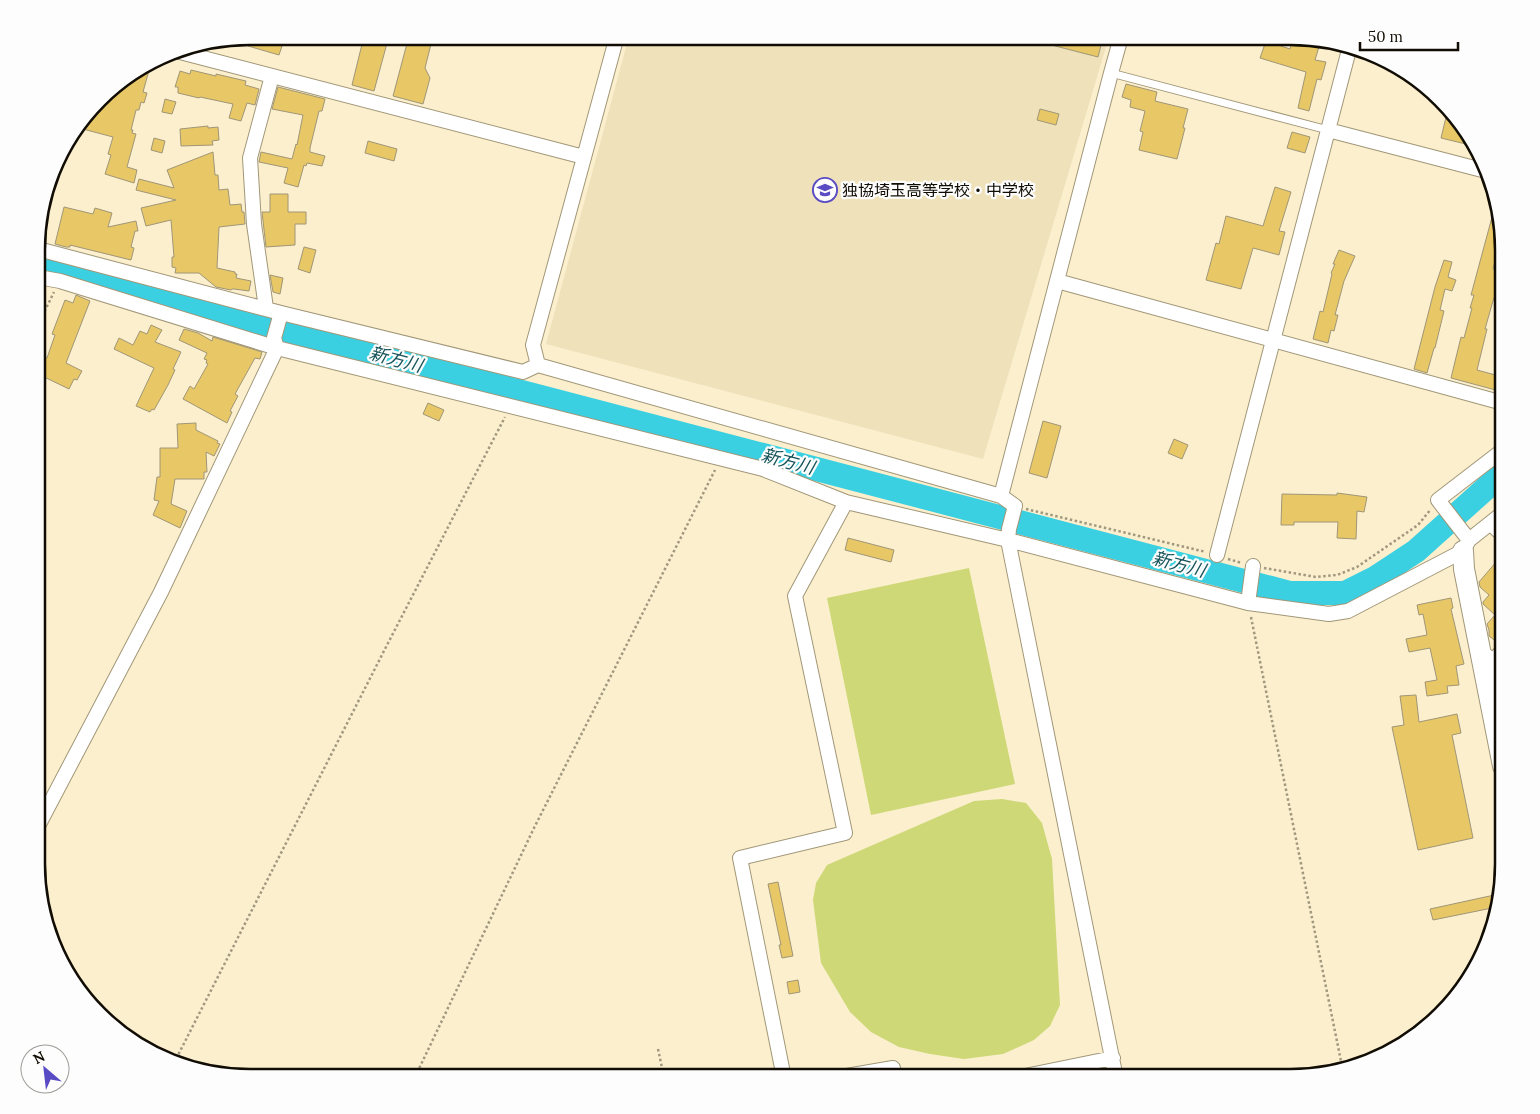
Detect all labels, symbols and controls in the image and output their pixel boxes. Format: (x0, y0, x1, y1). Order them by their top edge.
scale bar (1360, 20, 1458, 52)
text: 50 m (1368, 27, 1403, 46)
school or university icon: 独協埼玉高等学校・中学校 (812, 177, 838, 203)
place label: 独協埼玉高等学校・中学校 (842, 180, 1034, 200)
water label: 新方川 (367, 341, 427, 378)
water label: 新方川 (759, 443, 819, 480)
water label: 新方川 (1150, 546, 1210, 583)
north arrow (20, 1044, 70, 1094)
text: N (30, 1047, 48, 1068)

